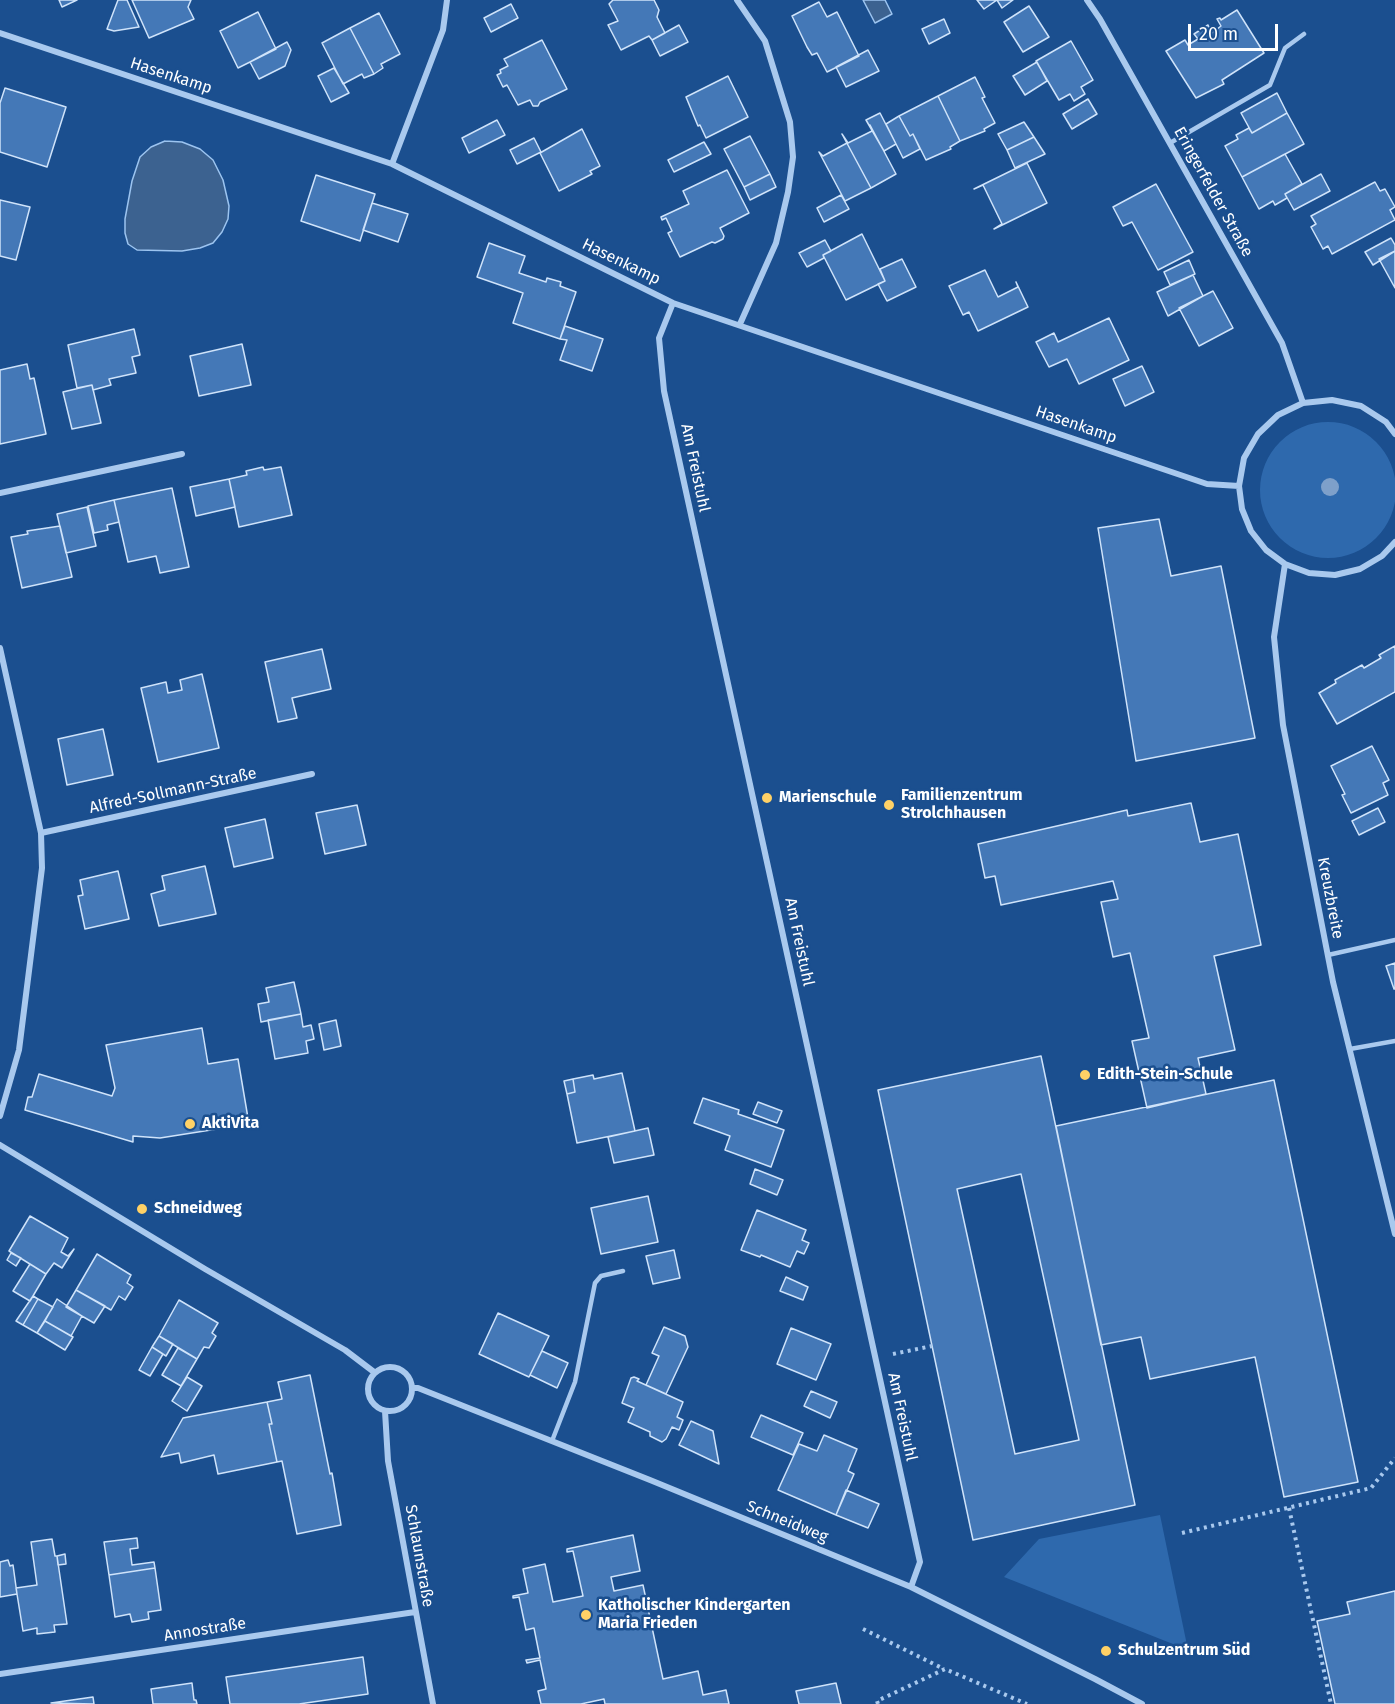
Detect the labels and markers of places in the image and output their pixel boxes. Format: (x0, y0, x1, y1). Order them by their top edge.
place label: Familienzentrum Strolchhausen (901, 786, 1022, 824)
place label: Marienschule (779, 788, 877, 808)
marker: Marienschule (760, 791, 774, 805)
marker: Familienzentrum Strolchhausen (882, 798, 896, 812)
place label: Edith-Stein-Schule (1097, 1065, 1233, 1085)
marker: Edith-Stein-Schule (1078, 1068, 1092, 1082)
place label: AktiVita (202, 1114, 259, 1134)
marker: AktiVita (183, 1117, 197, 1131)
place label: Schneidweg (154, 1199, 242, 1219)
marker: Schneidweg (135, 1202, 149, 1216)
place label: Katholischer Kindergarten Maria Frieden (598, 1596, 791, 1634)
marker: Katholischer Kindergarten Maria Frieden (579, 1608, 593, 1622)
place label: Schulzentrum Süd (1118, 1641, 1250, 1661)
marker: Schulzentrum Süd (1099, 1644, 1113, 1658)

